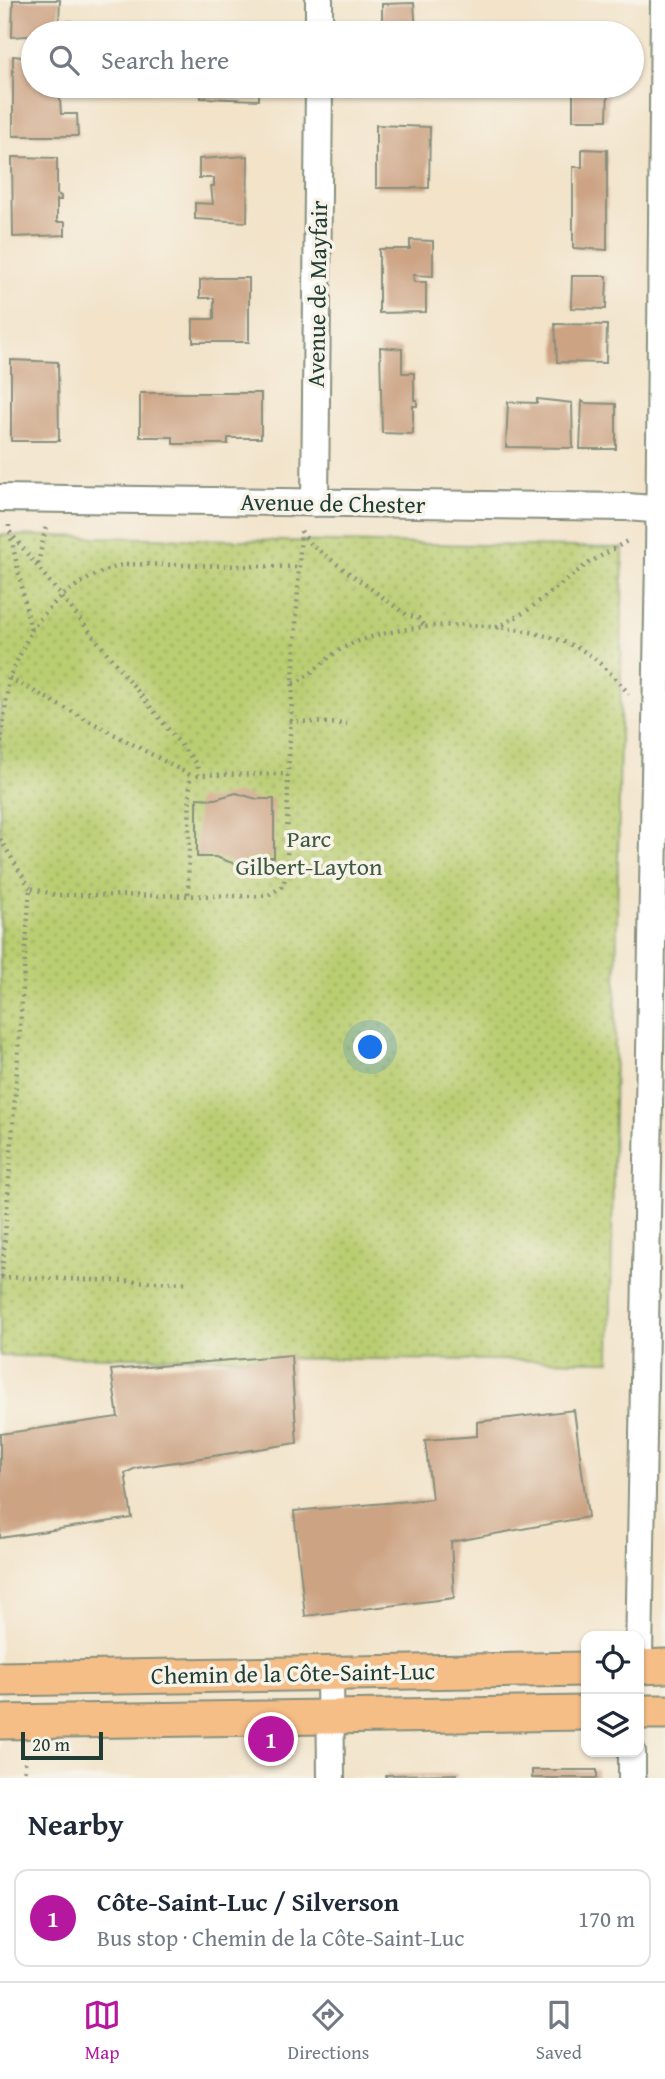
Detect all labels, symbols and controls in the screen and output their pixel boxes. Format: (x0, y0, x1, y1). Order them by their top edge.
search box (21, 21, 644, 98)
text: Search here (101, 40, 229, 79)
icon: search (45, 41, 83, 79)
street label: Avenue de Mayfair (298, 200, 336, 388)
street label: Avenue de Chester (240, 484, 426, 522)
park label: Parc Gilbert-Layton (235, 821, 383, 884)
your location (353, 1030, 387, 1064)
map controls (581, 1631, 644, 1757)
button: locate (581, 1631, 644, 1694)
street label: Chemin de la Côte-Saint-Luc (151, 1653, 436, 1693)
button: layers (581, 1694, 644, 1757)
pin: 1 (248, 1713, 294, 1765)
scale bar (21, 1729, 103, 1761)
text: 20 m (32, 1730, 70, 1758)
text: Nearby (28, 1802, 124, 1846)
text: Côte-Saint-Luc / Silverson (97, 1882, 399, 1921)
text: 1 (47, 1902, 59, 1935)
text: 170 m (578, 1902, 635, 1935)
text: Bus stop · Chemin de la Côte-Saint-Luc (97, 1921, 464, 1954)
tab: Map (83, 1996, 121, 2066)
tab: Directions (288, 1996, 369, 2066)
tab: Saved (536, 1996, 582, 2066)

